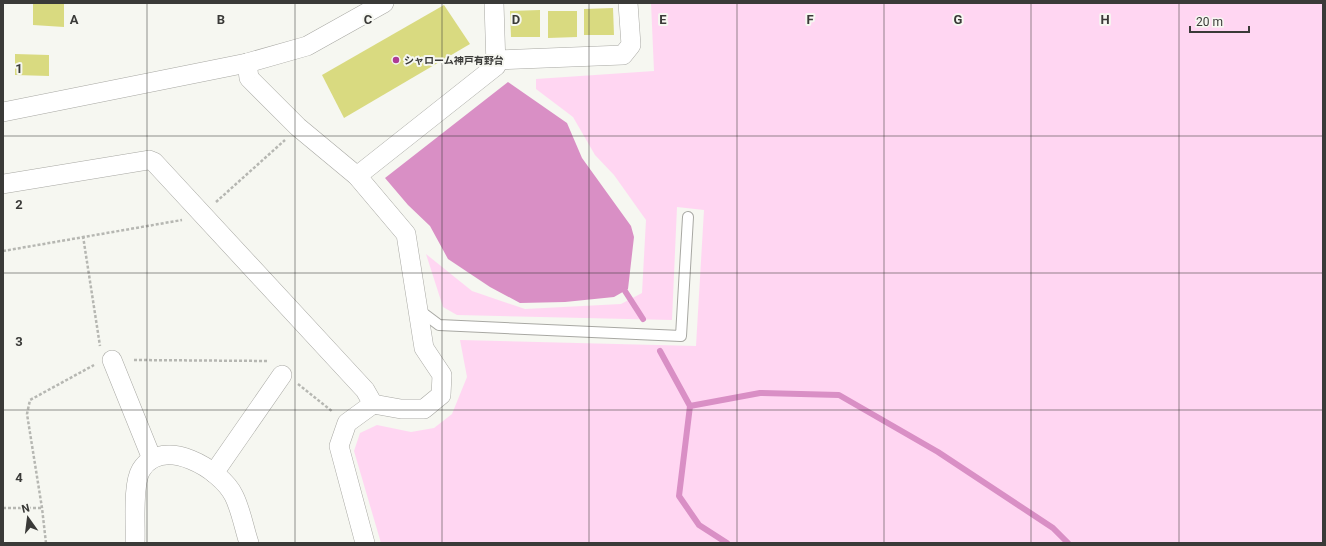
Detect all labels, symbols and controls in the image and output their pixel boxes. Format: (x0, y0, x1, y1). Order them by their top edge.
scale bar (1190, 8, 1249, 34)
text: A (70, 12, 79, 27)
text: B (217, 12, 225, 27)
text: C (364, 12, 373, 27)
text: D (512, 12, 520, 27)
text: E (659, 12, 667, 27)
text: F (806, 12, 814, 27)
text: G (954, 12, 963, 27)
text: H (1100, 12, 1110, 27)
text: 20 m (1196, 15, 1223, 29)
marker: シャローム神戸有野台 (391, 55, 401, 65)
place label: シャローム神戸有野台 (404, 55, 504, 66)
text: 1 (15, 61, 23, 76)
text: 2 (15, 197, 23, 212)
text: 3 (15, 334, 23, 349)
text: 4 (15, 470, 23, 485)
north arrow (8, 498, 48, 538)
text: N (20, 501, 31, 516)

